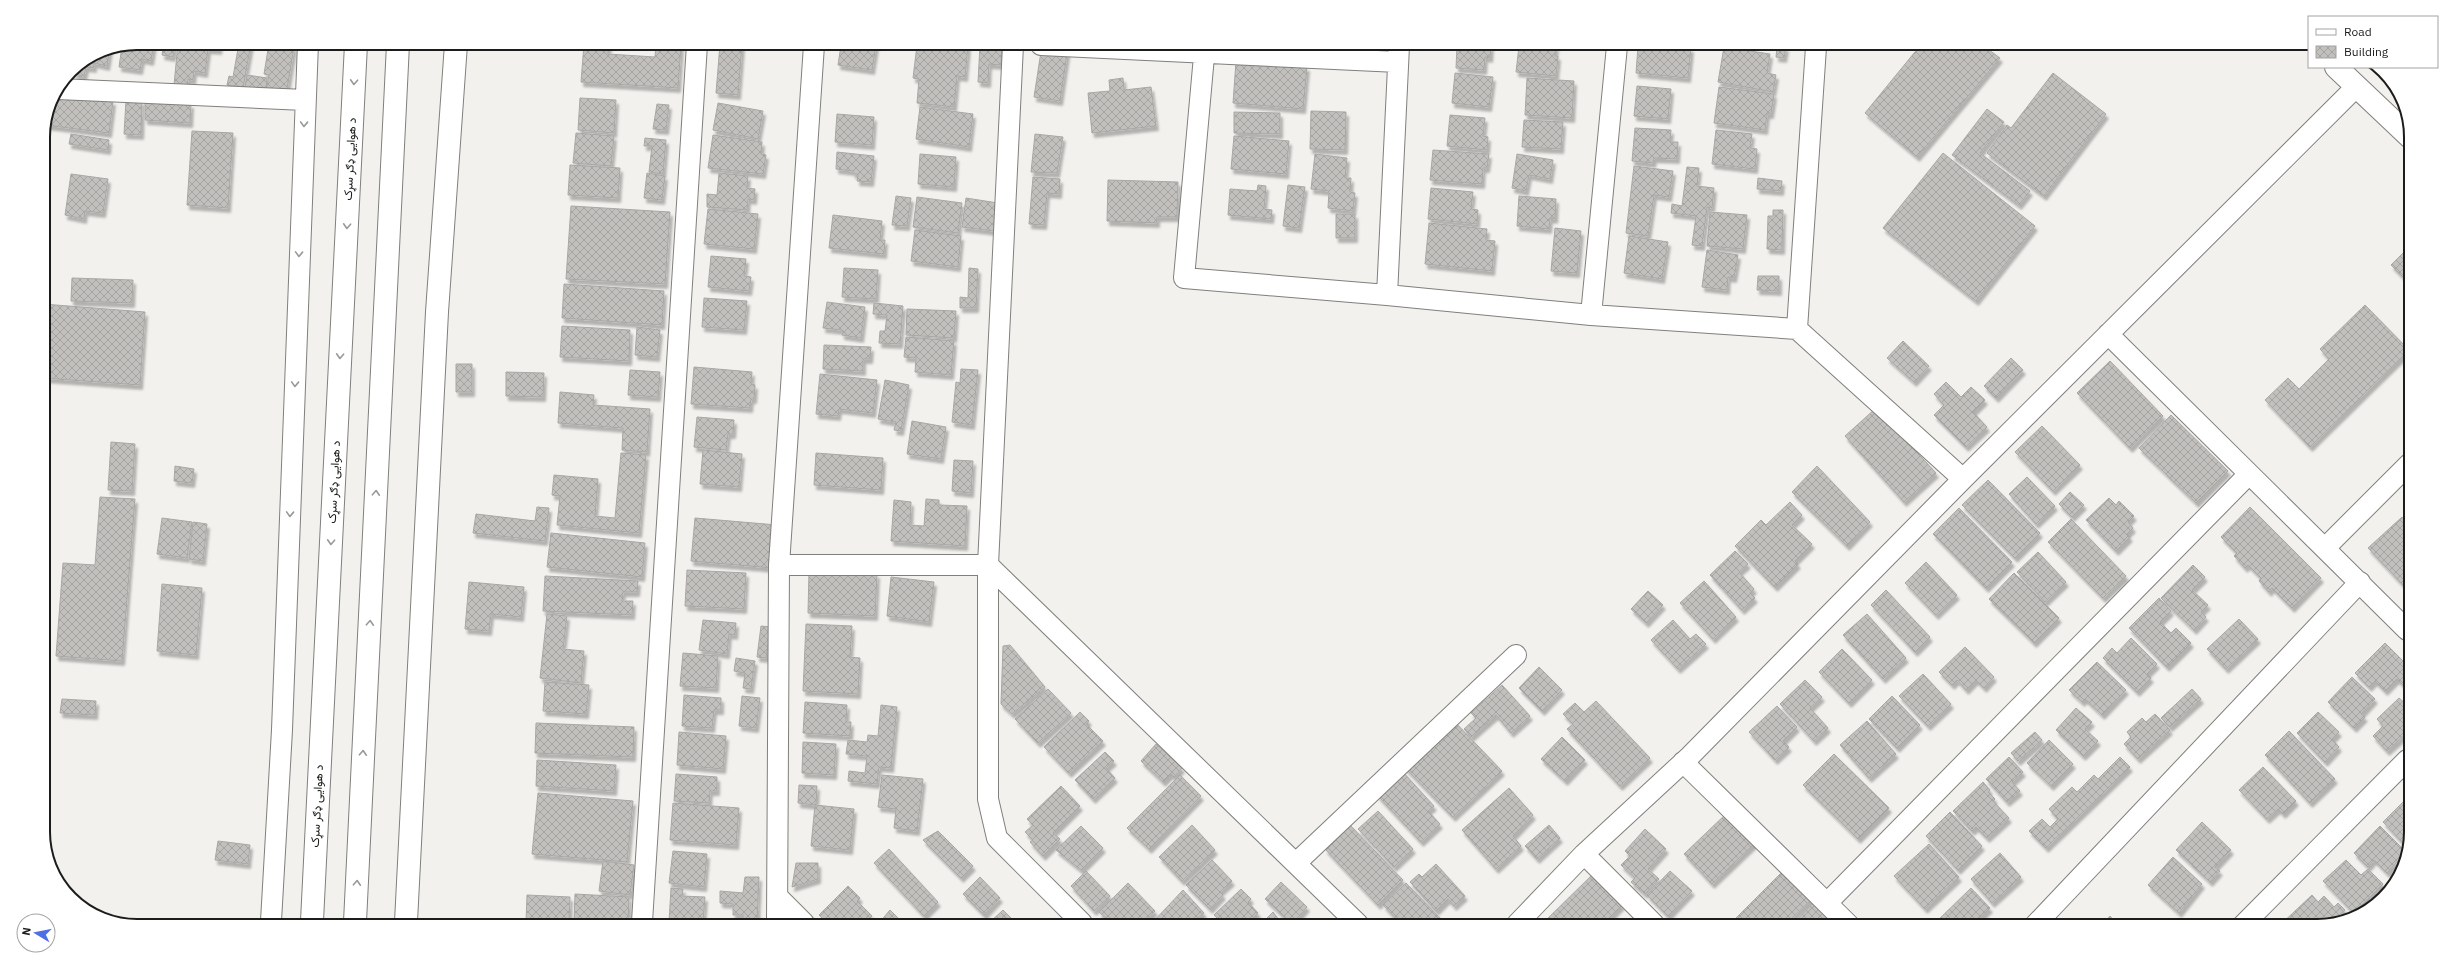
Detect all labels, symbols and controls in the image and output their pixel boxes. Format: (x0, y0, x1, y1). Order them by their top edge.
legend (2308, 16, 2438, 68)
text: Road (2344, 24, 2372, 39)
text: Building (2344, 44, 2389, 59)
one-way arrow (350, 79, 358, 85)
street label: د هوایی ډګر سړک (340, 117, 360, 201)
one-way arrow (299, 121, 308, 127)
one-way arrow (342, 223, 351, 229)
one-way arrow (295, 251, 303, 257)
one-way arrow (336, 353, 344, 359)
one-way arrow (290, 381, 299, 387)
street label: د هوایی ډګر سړک (324, 440, 344, 524)
one-way arrow (372, 490, 380, 496)
one-way arrow (286, 511, 294, 517)
one-way arrow (326, 539, 335, 545)
one-way arrow (365, 620, 374, 626)
one-way arrow (359, 750, 368, 756)
street label: د هوایی ډګر سړک (307, 764, 327, 848)
one-way arrow (353, 880, 361, 886)
north arrow (16, 913, 56, 953)
text: N (19, 926, 34, 936)

